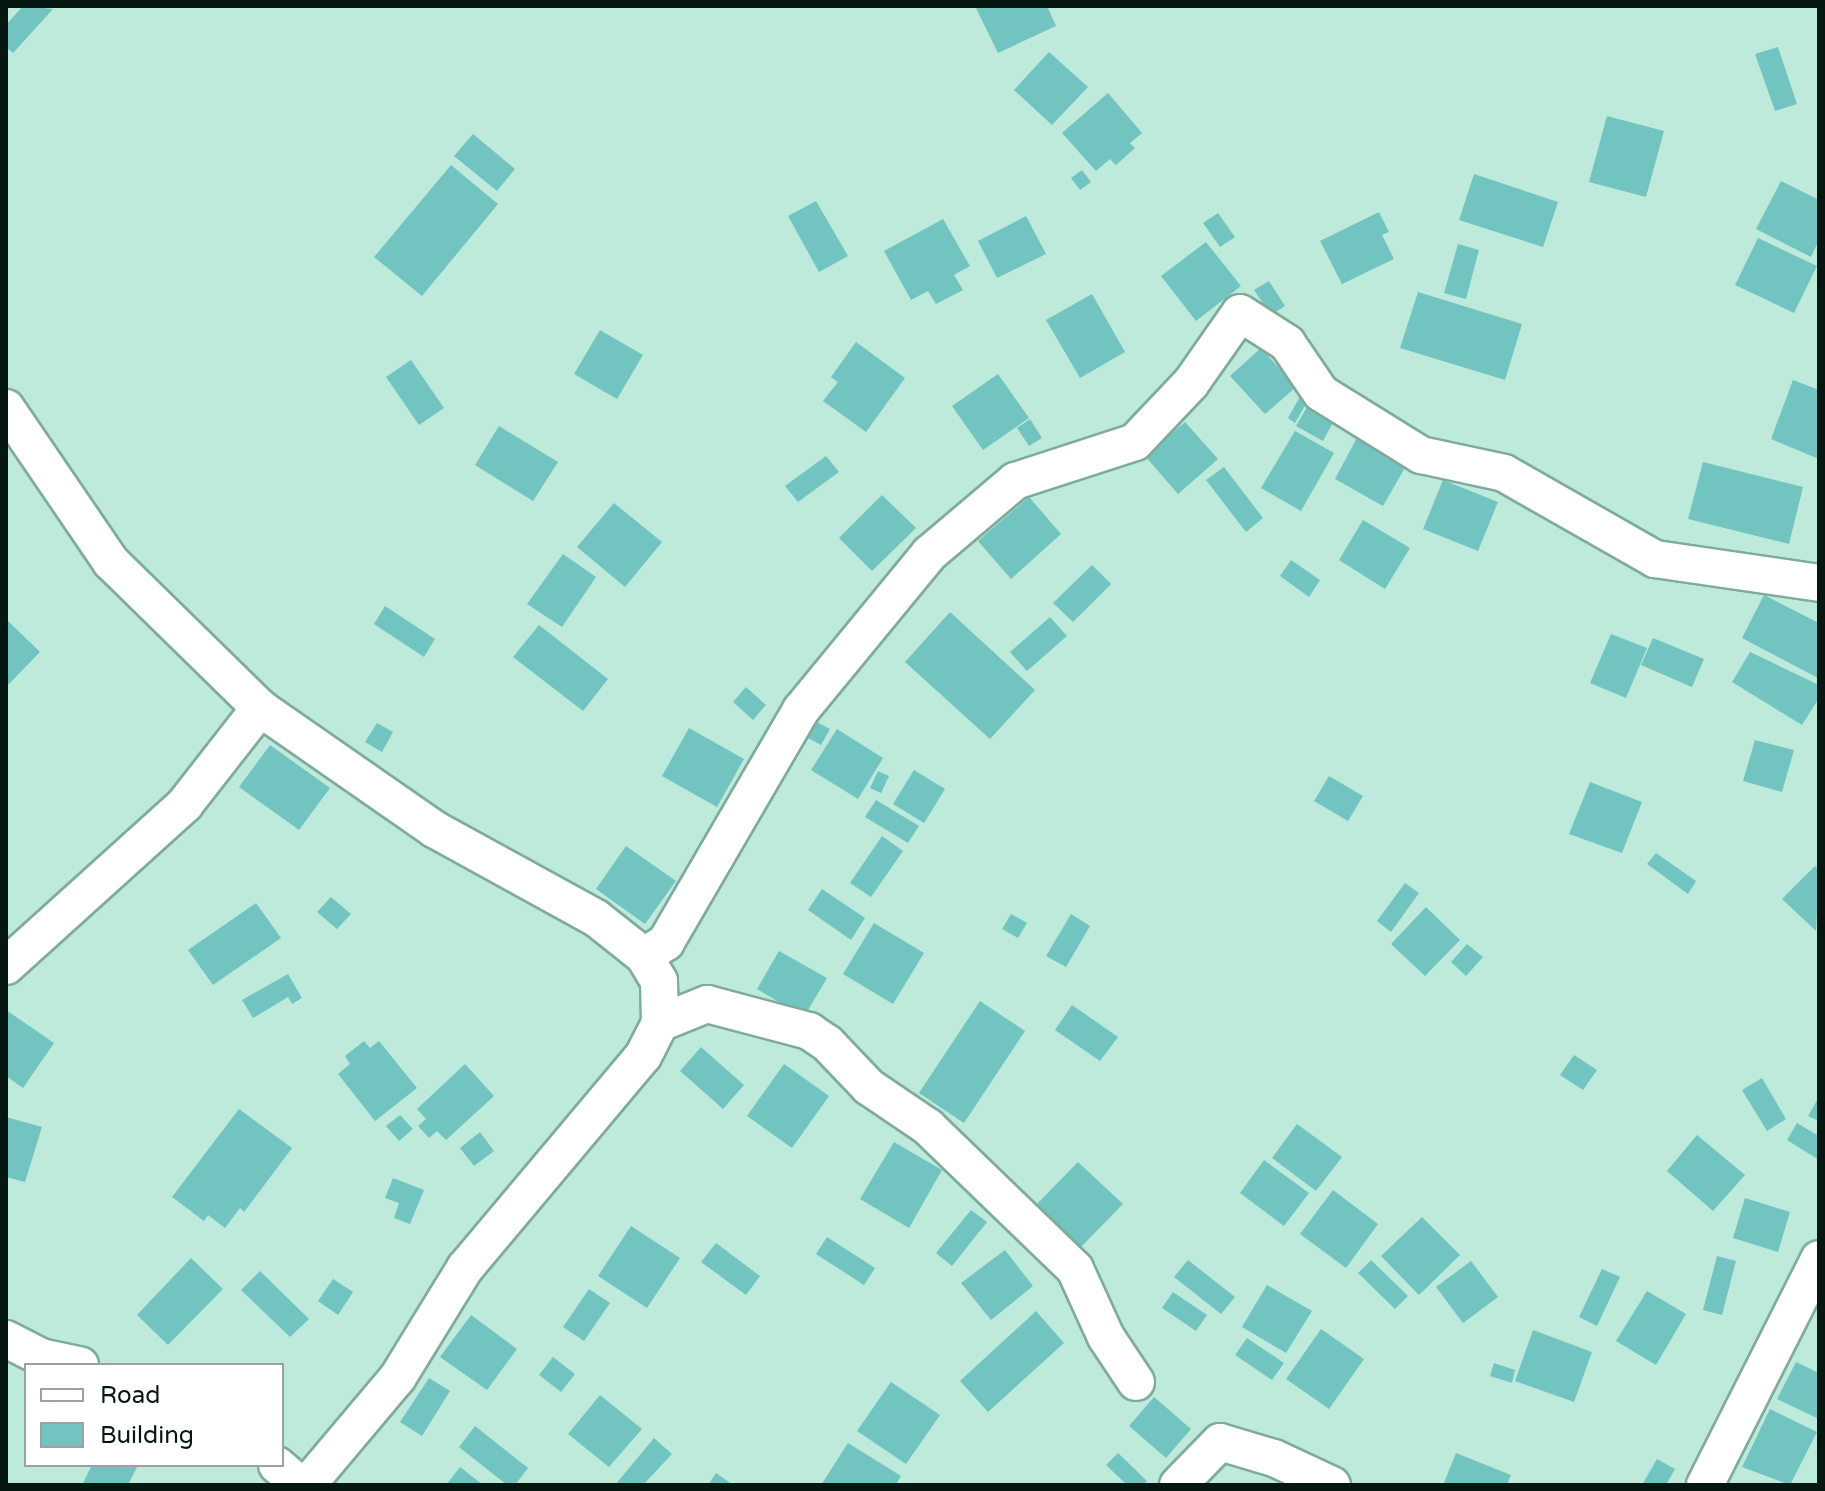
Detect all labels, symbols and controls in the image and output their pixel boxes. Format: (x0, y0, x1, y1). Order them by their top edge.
legend (24, 1363, 284, 1467)
text: Road (100, 1381, 160, 1410)
text: Building (100, 1421, 194, 1450)

